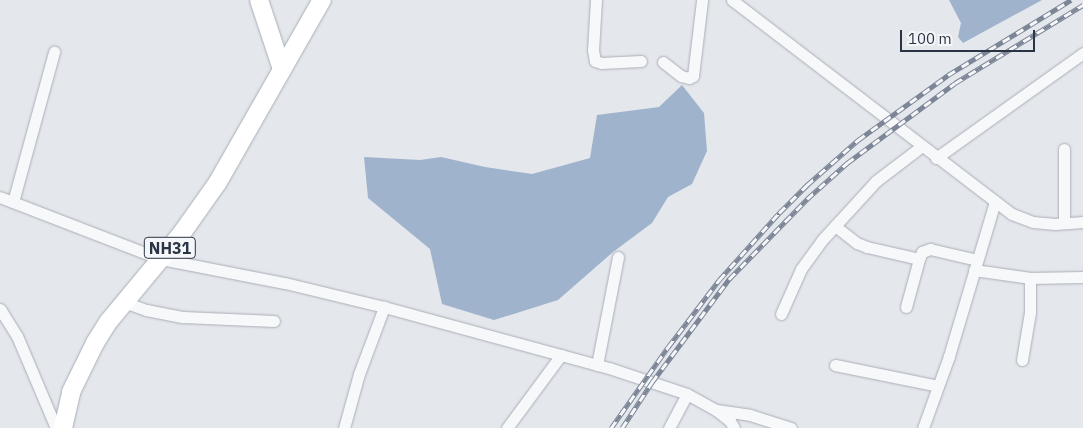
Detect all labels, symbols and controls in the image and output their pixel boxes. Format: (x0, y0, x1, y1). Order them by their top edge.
scale bar (903, 20, 1038, 52)
text: 100 m (908, 29, 952, 48)
road number: NH31 (144, 234, 196, 262)

